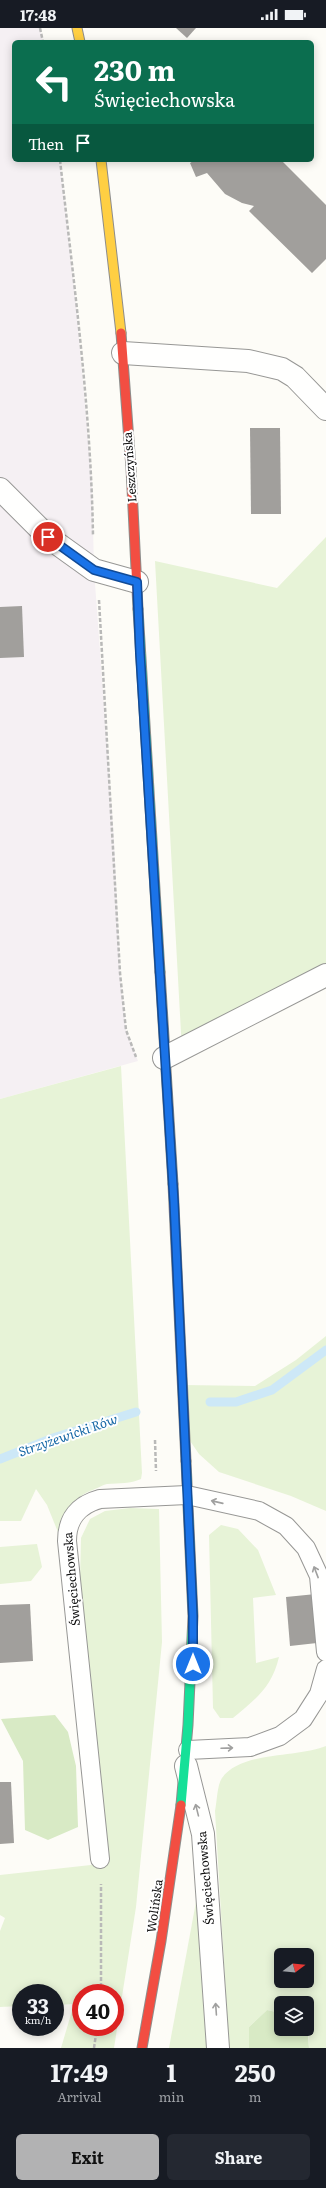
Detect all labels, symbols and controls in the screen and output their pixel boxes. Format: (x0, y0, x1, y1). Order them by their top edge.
text: 17:48 (20, 3, 56, 26)
text: 230 m (94, 48, 175, 90)
icon: left (28, 56, 80, 108)
text: Święciechowska (94, 86, 235, 113)
text: Then (28, 132, 64, 155)
icon: arrive (72, 132, 94, 154)
street label: Leszczyńska (118, 431, 140, 503)
pin (31, 520, 65, 554)
icon: arrive (37, 526, 59, 548)
water label: Strzyżewicki Rów (16, 1408, 120, 1460)
one-way arrow (211, 1497, 224, 1505)
street label: Święciechowska (58, 1531, 84, 1627)
one-way arrow (312, 1567, 320, 1579)
position arrow (172, 1643, 214, 1685)
one-way arrow (220, 1745, 233, 1752)
one-way arrow (193, 1804, 200, 1817)
street label: Święciechowska (192, 1830, 218, 1926)
street label: Wolińska (141, 1877, 167, 1934)
north arrow (274, 1948, 314, 1988)
map controls (274, 1948, 314, 2036)
speed limit sign: 40 (72, 1984, 124, 2036)
text: 33 (27, 1990, 49, 2020)
button: layers (274, 1996, 314, 2036)
one-way arrow (212, 2003, 219, 2016)
text: km/h (25, 2012, 51, 2027)
text: 17:49 (51, 2054, 108, 2089)
text: 1 (167, 2054, 176, 2089)
text: 250 (235, 2054, 275, 2089)
text: Arrival (57, 2087, 102, 2106)
text: min (159, 2087, 184, 2106)
text: m (249, 2087, 261, 2106)
button: Exit (16, 2134, 159, 2180)
button: Share (167, 2134, 310, 2180)

